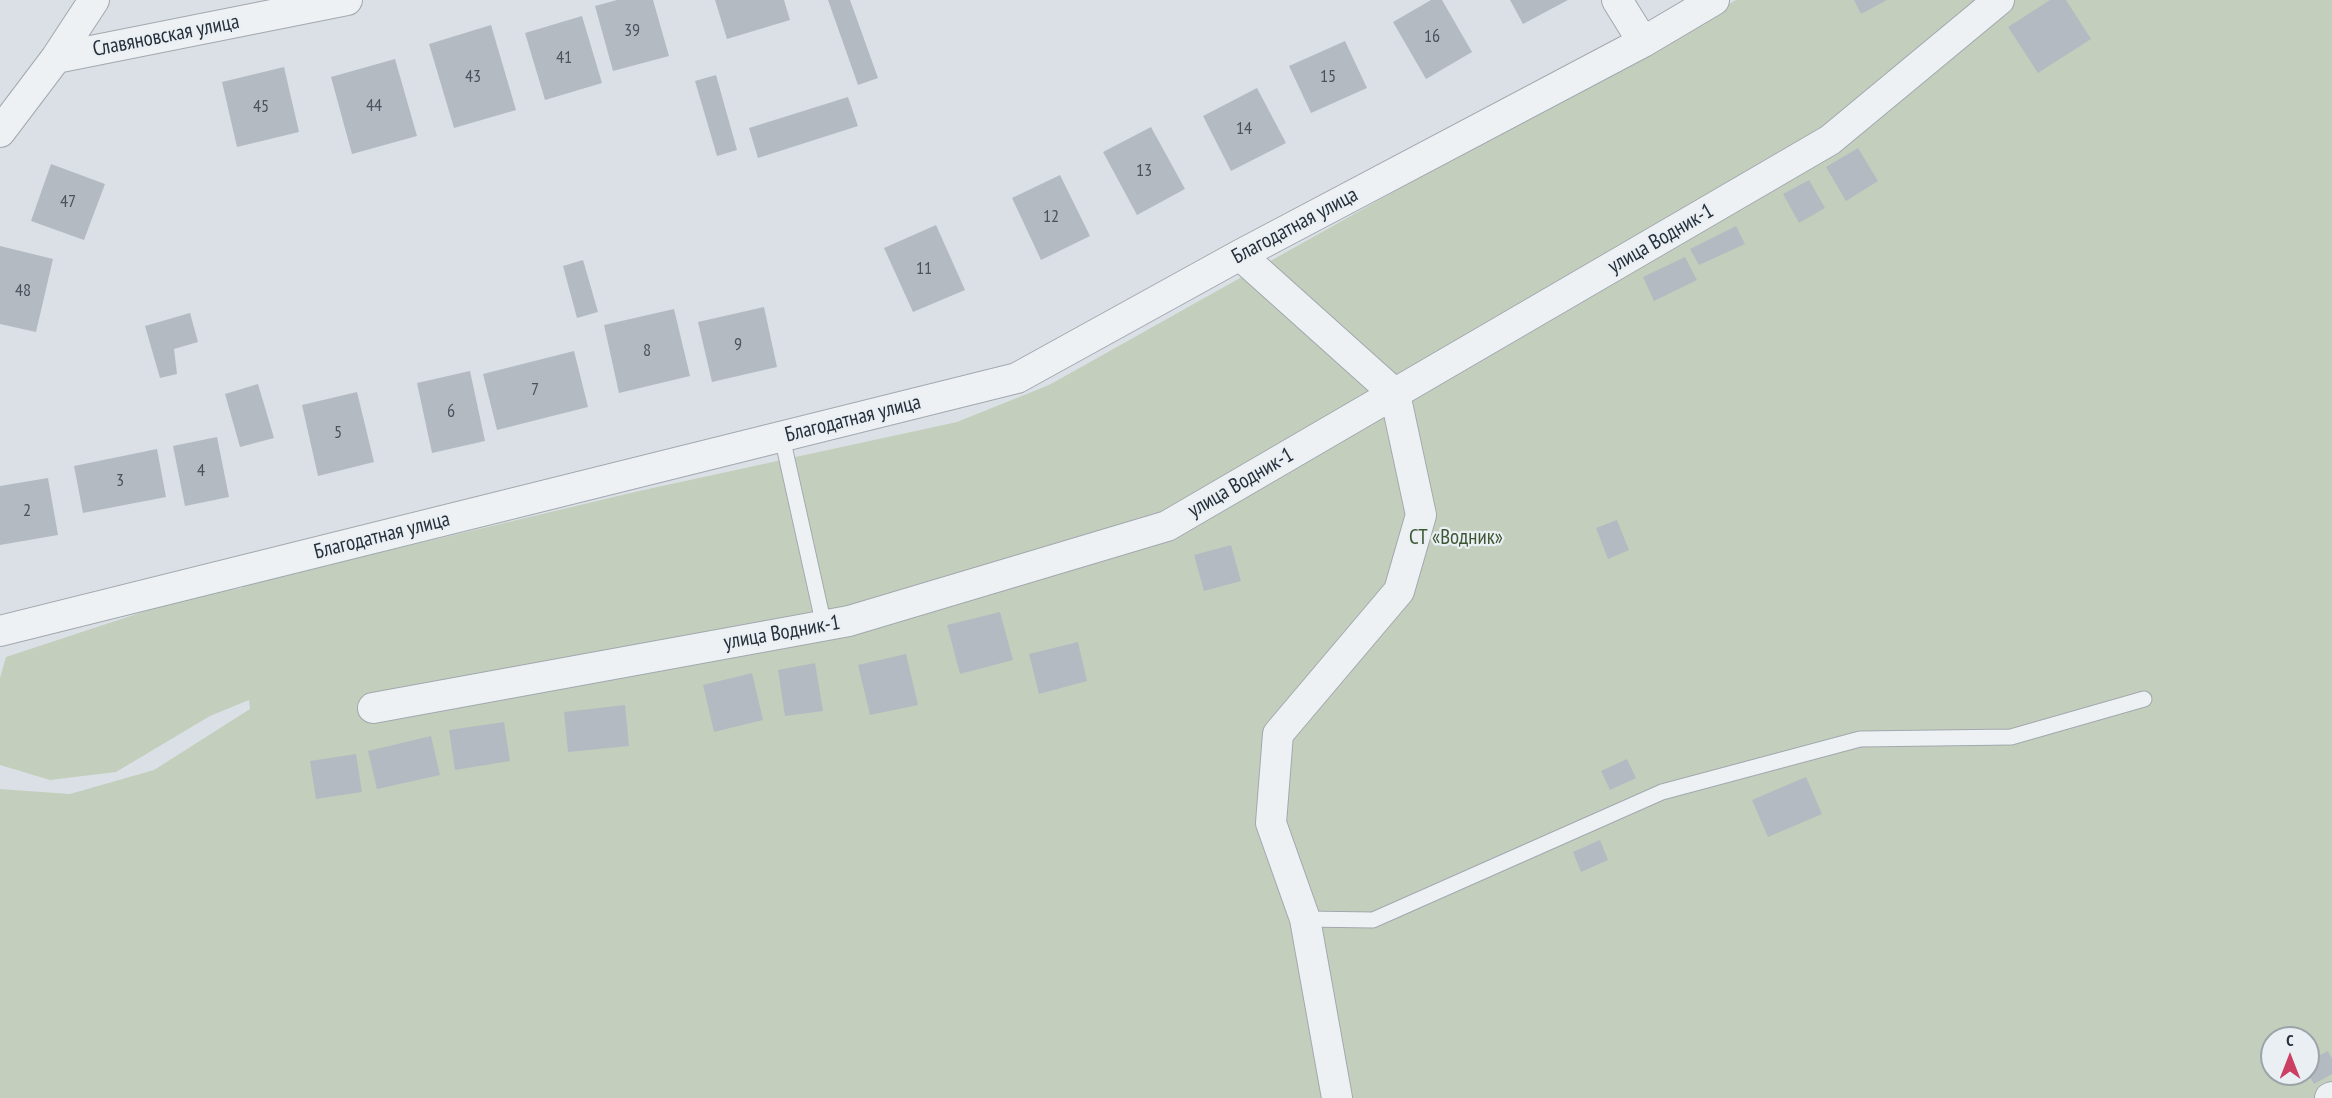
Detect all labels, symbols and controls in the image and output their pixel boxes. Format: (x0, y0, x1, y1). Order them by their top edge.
street label: Славяновская улица (91, 9, 241, 63)
house number: 39 (624, 20, 640, 42)
house number: 16 (1424, 26, 1440, 48)
house number: 41 (556, 47, 572, 69)
house number: 43 (465, 66, 481, 88)
house number: 15 (1320, 66, 1336, 88)
house number: 44 (366, 95, 382, 117)
house number: 45 (253, 96, 269, 118)
house number: 14 (1236, 118, 1252, 140)
house number: 13 (1136, 160, 1152, 182)
street label: Благодатная улица (1228, 182, 1362, 270)
house number: 47 (60, 191, 76, 213)
street label: улица Водник-1 (1604, 199, 1718, 279)
house number: 12 (1043, 206, 1059, 228)
house number: 11 (916, 258, 932, 280)
house number: 48 (15, 280, 31, 302)
house number: 9 (734, 334, 742, 356)
house number: 8 (643, 340, 651, 362)
house number: 7 (531, 379, 539, 401)
street label: Благодатная улица (783, 390, 923, 448)
house number: 6 (447, 401, 455, 423)
house number: 5 (334, 422, 342, 444)
street label: улица Водник-1 (1184, 443, 1298, 523)
house number: 4 (197, 460, 205, 482)
house number: 3 (116, 470, 124, 492)
house number: 2 (23, 500, 31, 522)
street label: Благодатная улица (312, 507, 452, 565)
park label: СТ «Водник» (1409, 525, 1503, 551)
street label: улица Водник-1 (722, 610, 842, 656)
north arrow (2260, 1026, 2320, 1086)
text: С (2286, 1030, 2294, 1050)

